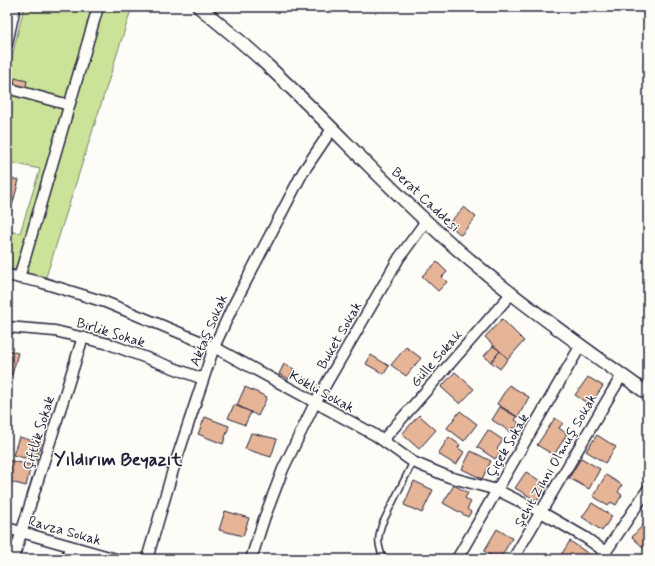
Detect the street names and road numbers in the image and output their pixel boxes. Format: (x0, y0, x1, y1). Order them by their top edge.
street label: Berat Caddesi (387, 163, 463, 236)
street label: Aktaş Sokak (186, 292, 232, 369)
street label: Buket Sokak (313, 298, 366, 372)
street label: Birlik Sokak (74, 314, 147, 352)
street label: Gülle Sokak (407, 326, 467, 391)
street label: Köklü Sokak (286, 367, 357, 417)
street label: Şehit Zihni Olmuş Sokak (510, 391, 601, 530)
street label: Çiftlik Sokak (19, 394, 59, 473)
street label: Çiçek Sokak (482, 410, 533, 481)
street label: Ravza Sokak (26, 512, 103, 550)

